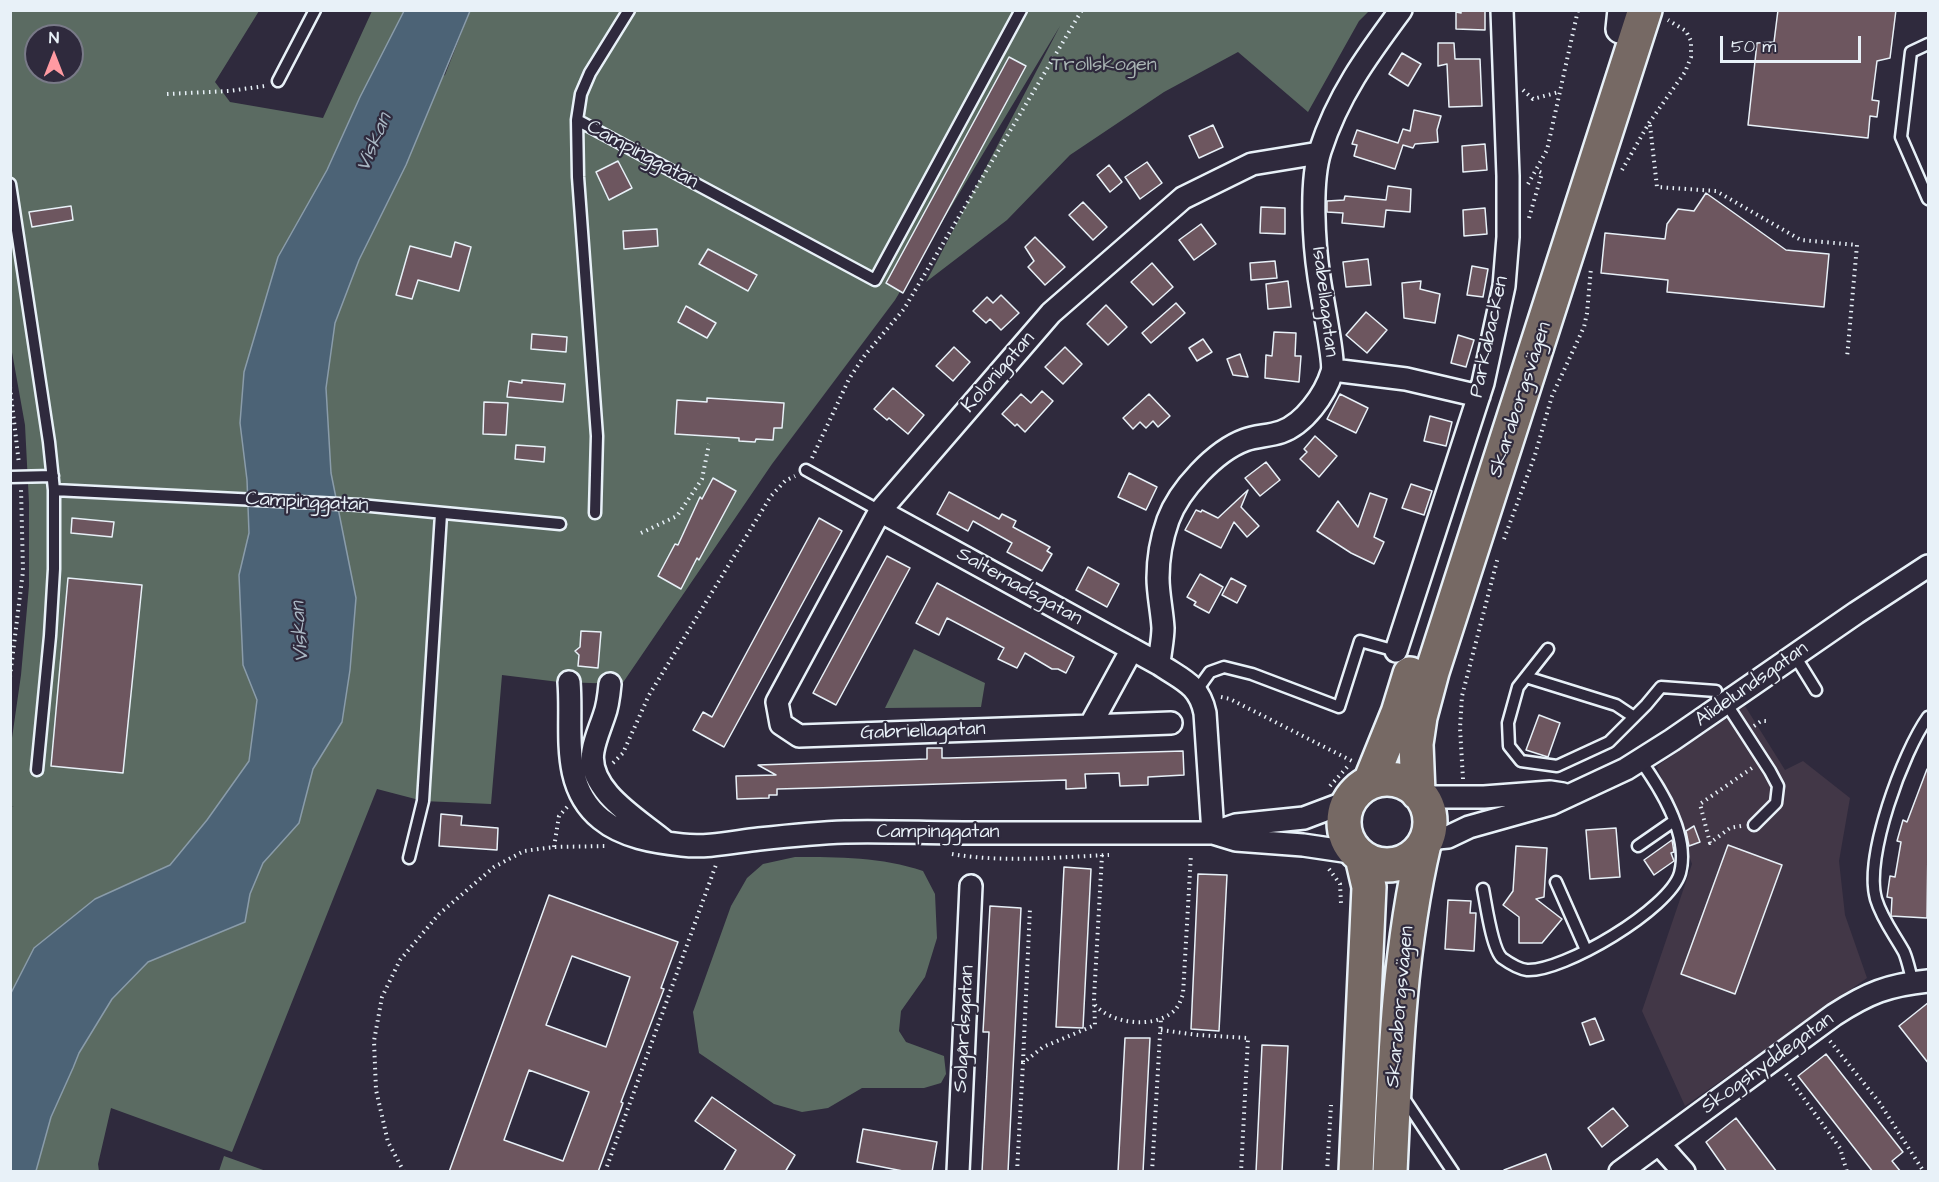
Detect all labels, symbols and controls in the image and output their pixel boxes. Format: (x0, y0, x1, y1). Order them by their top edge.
north arrow (24, 24, 84, 84)
scale bar (1723, 24, 1864, 62)
text: N (49, 27, 59, 49)
text: 50 m (1731, 34, 1776, 59)
park label: Trollskogen (1051, 54, 1157, 78)
water label: Viskan (351, 110, 399, 176)
street label: Campinggatan (582, 116, 702, 194)
street label: Isabellagatan (1305, 246, 1343, 358)
street label: Parkabacken (1465, 274, 1515, 400)
street label: Skaraborgsvägen (1485, 319, 1557, 481)
street label: Kolonigatan (957, 328, 1041, 418)
street label: Campinggatan (245, 488, 369, 518)
street label: Saltemadsgatan (952, 543, 1086, 631)
water label: Viskan (286, 601, 316, 663)
street label: Alidelundsgatan (1691, 637, 1813, 733)
street label: Gabriellagatan (860, 718, 986, 746)
street label: Campinggatan (876, 821, 1000, 845)
street label: Skaraborgsvägen (1382, 925, 1420, 1089)
street label: Solgårdsgatan (950, 965, 980, 1093)
street label: Skogshyddegatan (1697, 1008, 1839, 1120)

